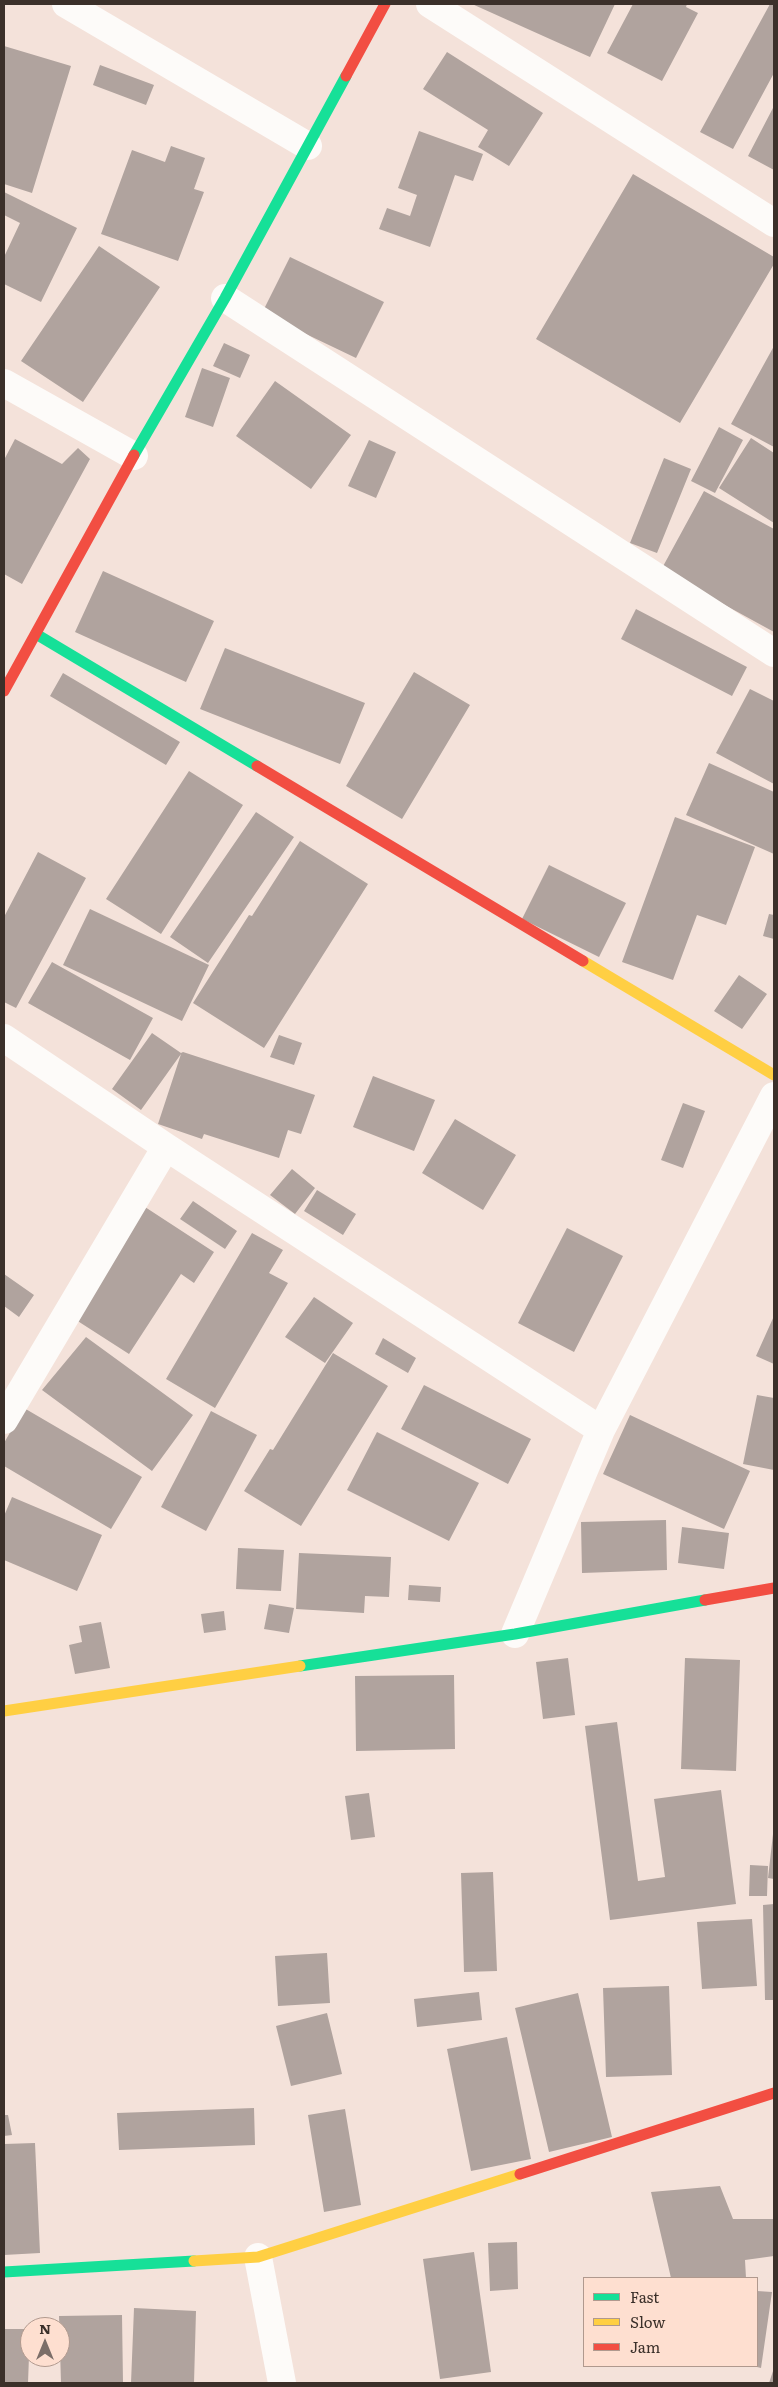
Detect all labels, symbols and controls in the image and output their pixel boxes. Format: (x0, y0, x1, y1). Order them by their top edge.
legend (583, 2277, 758, 2367)
text: Fast (630, 2285, 659, 2308)
text: Slow (630, 2310, 665, 2333)
north arrow (20, 2317, 70, 2367)
text: N (39, 2318, 51, 2338)
text: Jam (630, 2335, 660, 2358)

